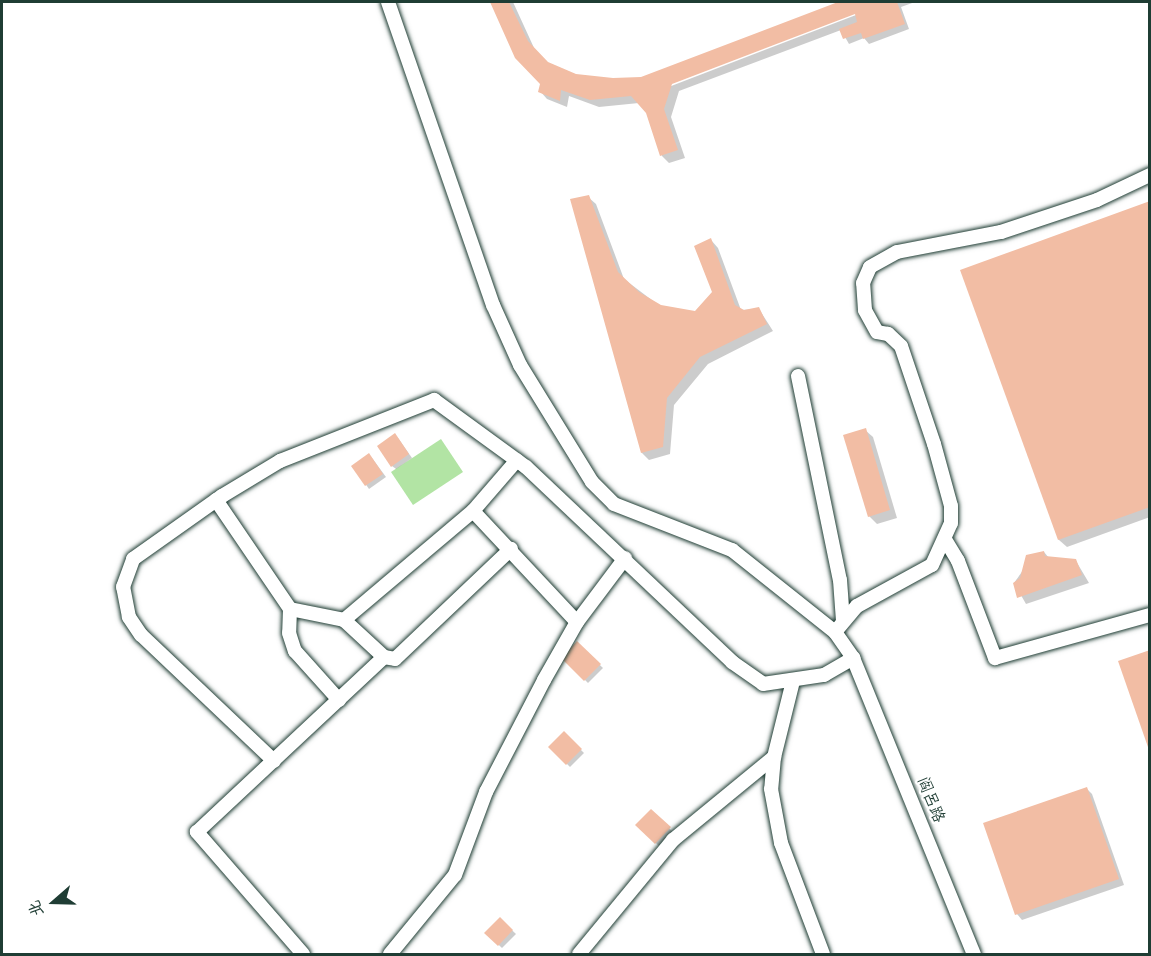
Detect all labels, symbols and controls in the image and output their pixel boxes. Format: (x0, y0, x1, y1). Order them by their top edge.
street label: 阎吕路 (912, 774, 948, 826)
north arrow (24, 872, 84, 932)
text: 北 (22, 897, 51, 920)

